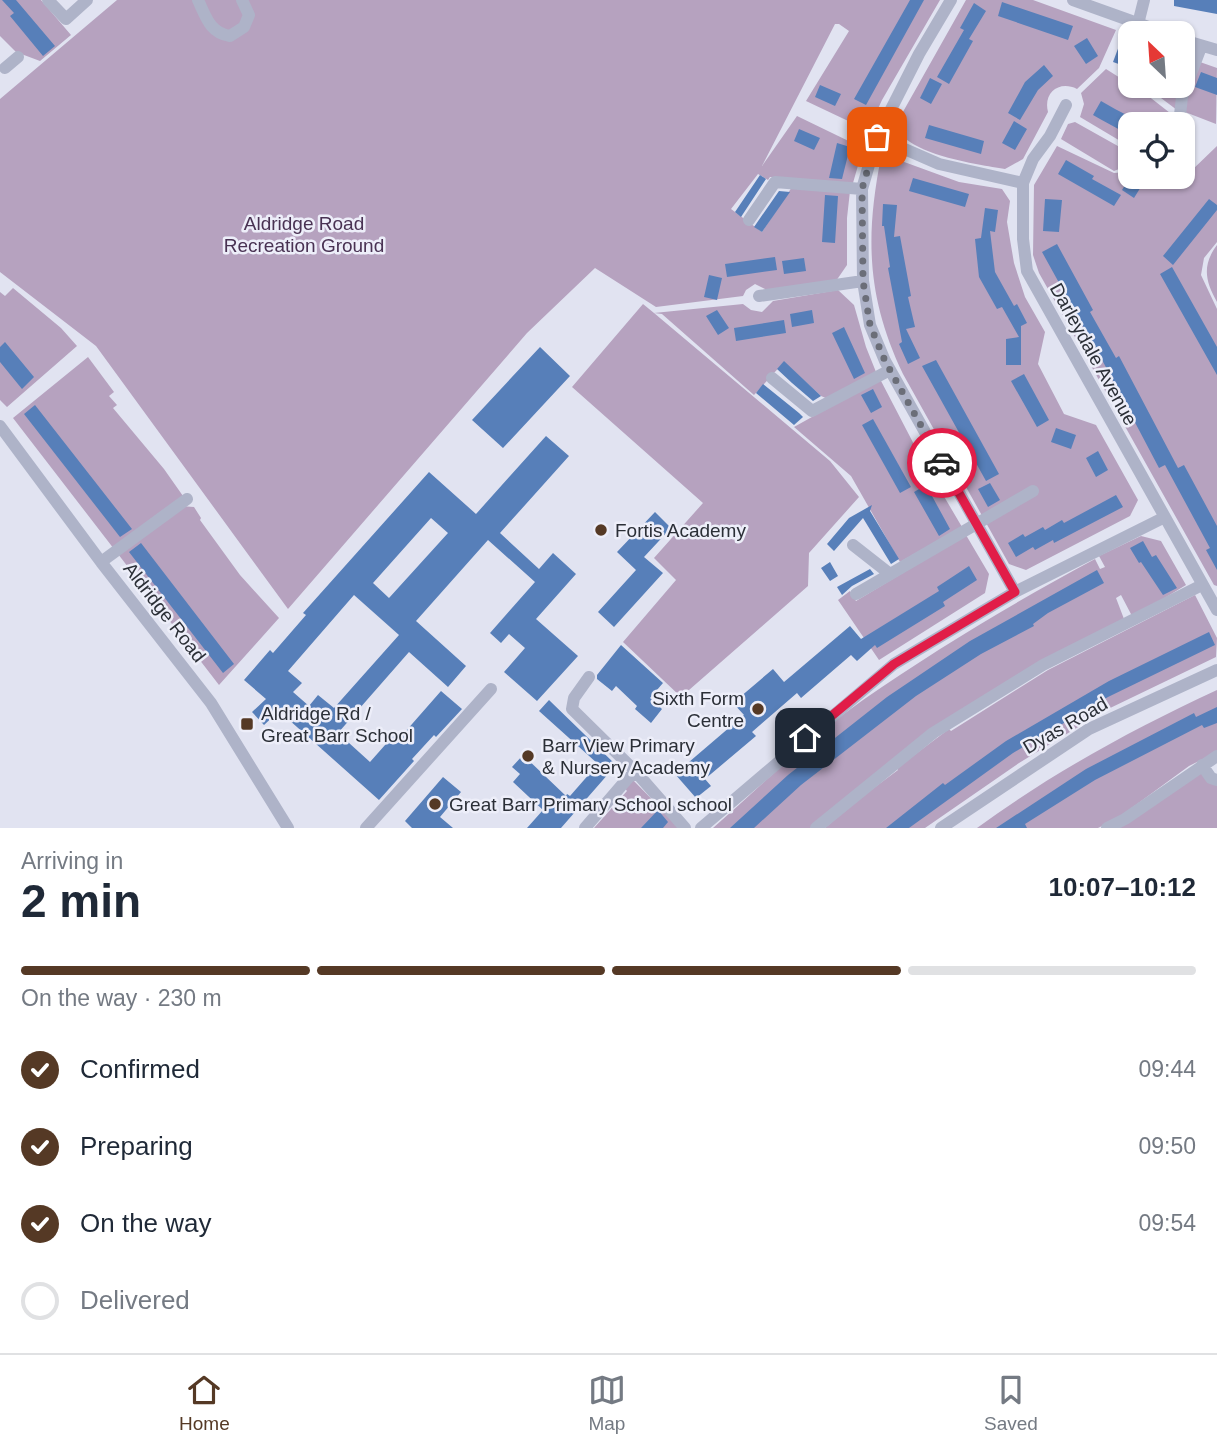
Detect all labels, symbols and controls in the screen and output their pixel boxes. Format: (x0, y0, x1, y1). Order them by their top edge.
north arrow (1118, 21, 1195, 98)
map controls (1118, 21, 1195, 189)
pin (847, 107, 907, 167)
button: locate (1118, 112, 1195, 189)
icon: bag (858, 118, 896, 156)
park label: Aldridge Road Recreation Ground (224, 213, 384, 256)
street label: Darleydale Avenue (1046, 280, 1141, 429)
courier (907, 428, 977, 498)
icon: car (923, 444, 961, 482)
place label: Fortis Academy (615, 520, 746, 541)
marker: Fortis Academy (593, 522, 609, 538)
street label: Aldridge Road (119, 558, 210, 666)
place label: Sixth Form Centre (652, 688, 744, 731)
street label: Dyas Road (1019, 693, 1111, 758)
marker: Sixth Form Centre (750, 701, 766, 717)
place label: Aldridge Rd / Great Barr School (261, 703, 413, 746)
pin (775, 708, 835, 768)
marker: Aldridge Rd / Great Barr School (239, 716, 255, 732)
icon: home (786, 719, 824, 757)
place label: Barr View Primary & Nursery Academy (542, 735, 710, 778)
marker: Barr View Primary & Nursery Academy (520, 748, 536, 764)
place label: Great Barr Primary School school (449, 794, 732, 815)
marker: Great Barr Primary School school (427, 796, 443, 812)
text: Arriving in (21, 848, 123, 874)
text: 10:07–10:12 (1049, 872, 1196, 902)
text: 2 min (21, 875, 141, 927)
text: On the way · 230 m (21, 985, 222, 1011)
icon: check (21, 1051, 59, 1089)
text: Confirmed (80, 1054, 200, 1084)
text: 09:44 (1138, 1056, 1196, 1082)
icon: check (21, 1128, 59, 1166)
text: Preparing (80, 1131, 193, 1161)
text: 09:50 (1138, 1133, 1196, 1159)
icon: check (21, 1205, 59, 1243)
text: On the way (80, 1208, 212, 1238)
text: 09:54 (1138, 1210, 1196, 1236)
text: Delivered (80, 1285, 190, 1315)
tab: Home (179, 1371, 230, 1435)
tab: Map (588, 1371, 626, 1435)
tab: Saved (984, 1371, 1038, 1435)

